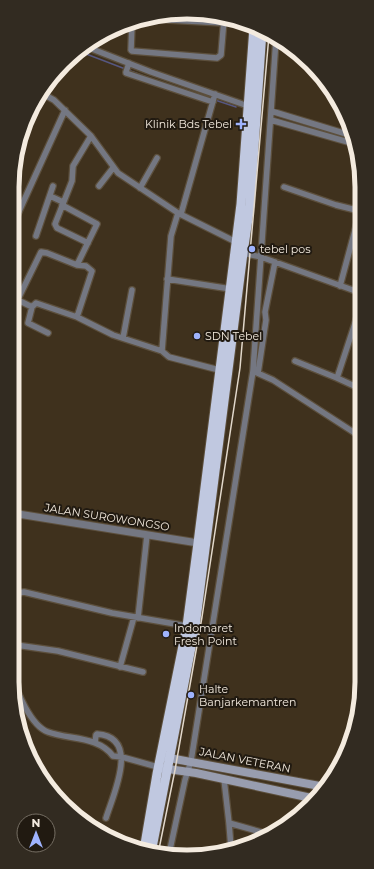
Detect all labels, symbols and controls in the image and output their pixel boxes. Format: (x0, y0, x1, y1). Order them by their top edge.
place label: Klinik Bds Tebel (145, 117, 232, 131)
marker: Klinik Bds Tebel (235, 118, 247, 130)
place label: tebel pos (260, 242, 311, 256)
marker: tebel pos (247, 244, 257, 254)
place label: SDN Tebel (205, 329, 262, 343)
marker: SDN Tebel (192, 331, 202, 341)
street label: JALAN SUROWONGSO (42, 500, 171, 534)
place label: Indomaret Fresh Point (174, 621, 238, 648)
marker: Indomaret Fresh Point (161, 629, 171, 639)
place label: Halte Banjarkemantren (199, 682, 296, 709)
marker: Halte Banjarkemantren (186, 690, 196, 700)
street label: JALAN VETERAN (197, 744, 292, 776)
north arrow (16, 813, 56, 853)
text: N (32, 816, 40, 830)

